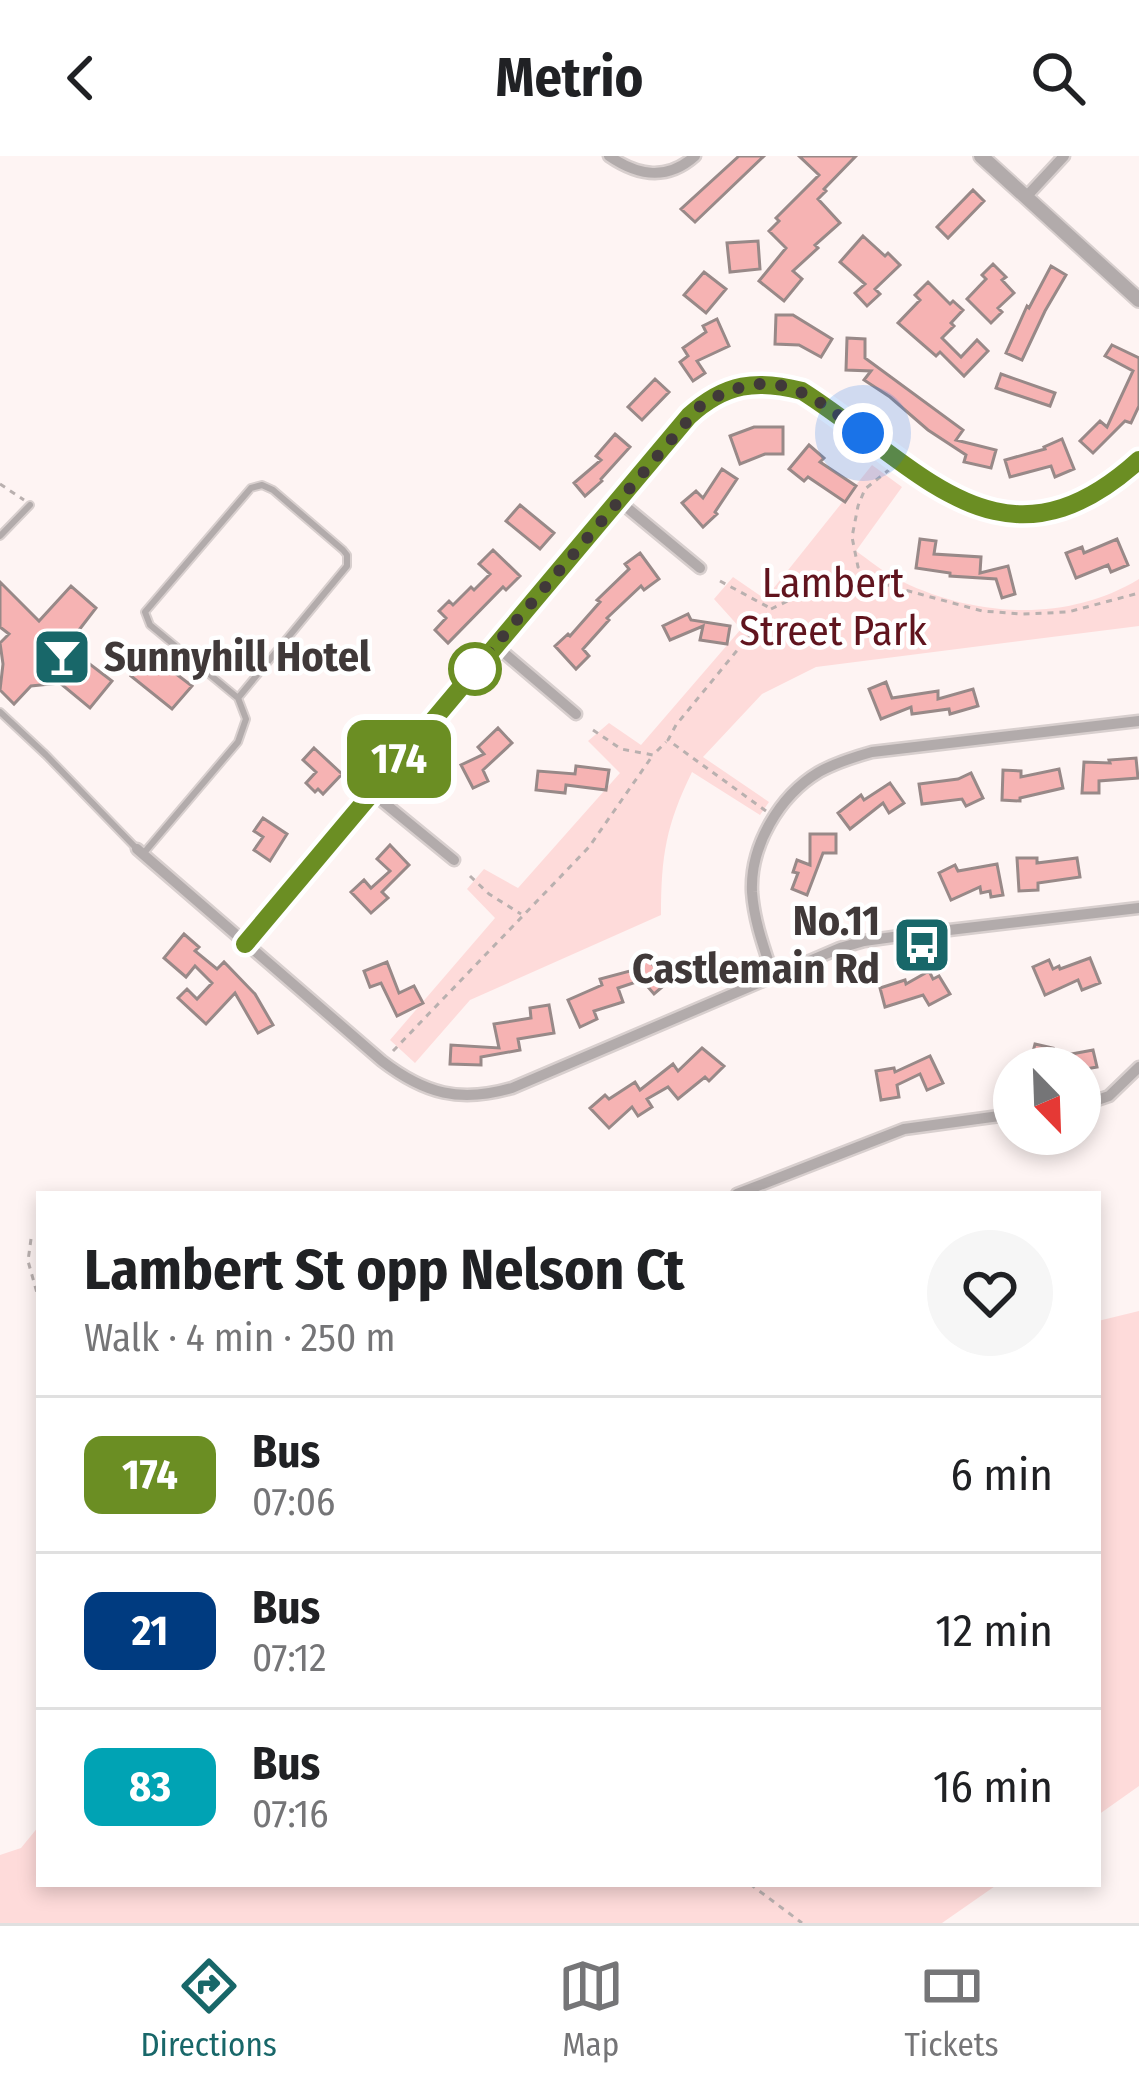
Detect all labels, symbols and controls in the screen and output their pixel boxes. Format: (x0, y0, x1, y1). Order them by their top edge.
icon: back (48, 45, 114, 111)
icon: search (1025, 45, 1091, 111)
text: Metrio (496, 46, 643, 110)
your location (833, 403, 893, 463)
park label: Lambert Street Park (739, 558, 927, 656)
bar icon: Sunnyhill Hotel (31, 626, 93, 688)
place label: Sunnyhill Hotel (104, 632, 371, 682)
unlabelled marker (450, 644, 500, 694)
line badge: 174 (330, 720, 468, 798)
text: 174 (371, 734, 427, 784)
place label: No.11 Castlemain Rd (632, 896, 880, 994)
bus stop icon: No.11 Castlemain Rd (891, 914, 953, 976)
north arrow (993, 1047, 1101, 1155)
map controls (993, 1047, 1101, 1155)
button: heart (927, 1230, 1053, 1356)
text: Lambert St opp Nelson Ct (84, 1236, 684, 1304)
text: Walk · 4 min · 250 m (84, 1315, 395, 1361)
text: Bus (252, 1425, 320, 1479)
text: 6 min (950, 1448, 1053, 1502)
text: 174 (122, 1450, 178, 1500)
text: 07:06 (252, 1479, 335, 1525)
text: Bus (252, 1581, 320, 1635)
text: 12 min (935, 1604, 1053, 1658)
text: 21 (132, 1606, 168, 1656)
text: 07:12 (252, 1635, 327, 1681)
text: Bus (252, 1737, 320, 1791)
text: 16 min (933, 1760, 1053, 1814)
text: 83 (129, 1762, 171, 1812)
text: 07:16 (252, 1791, 329, 1837)
tab: Directions (140, 1953, 277, 2065)
tab: Map (558, 1953, 624, 2065)
tab: Tickets (905, 1953, 999, 2065)

